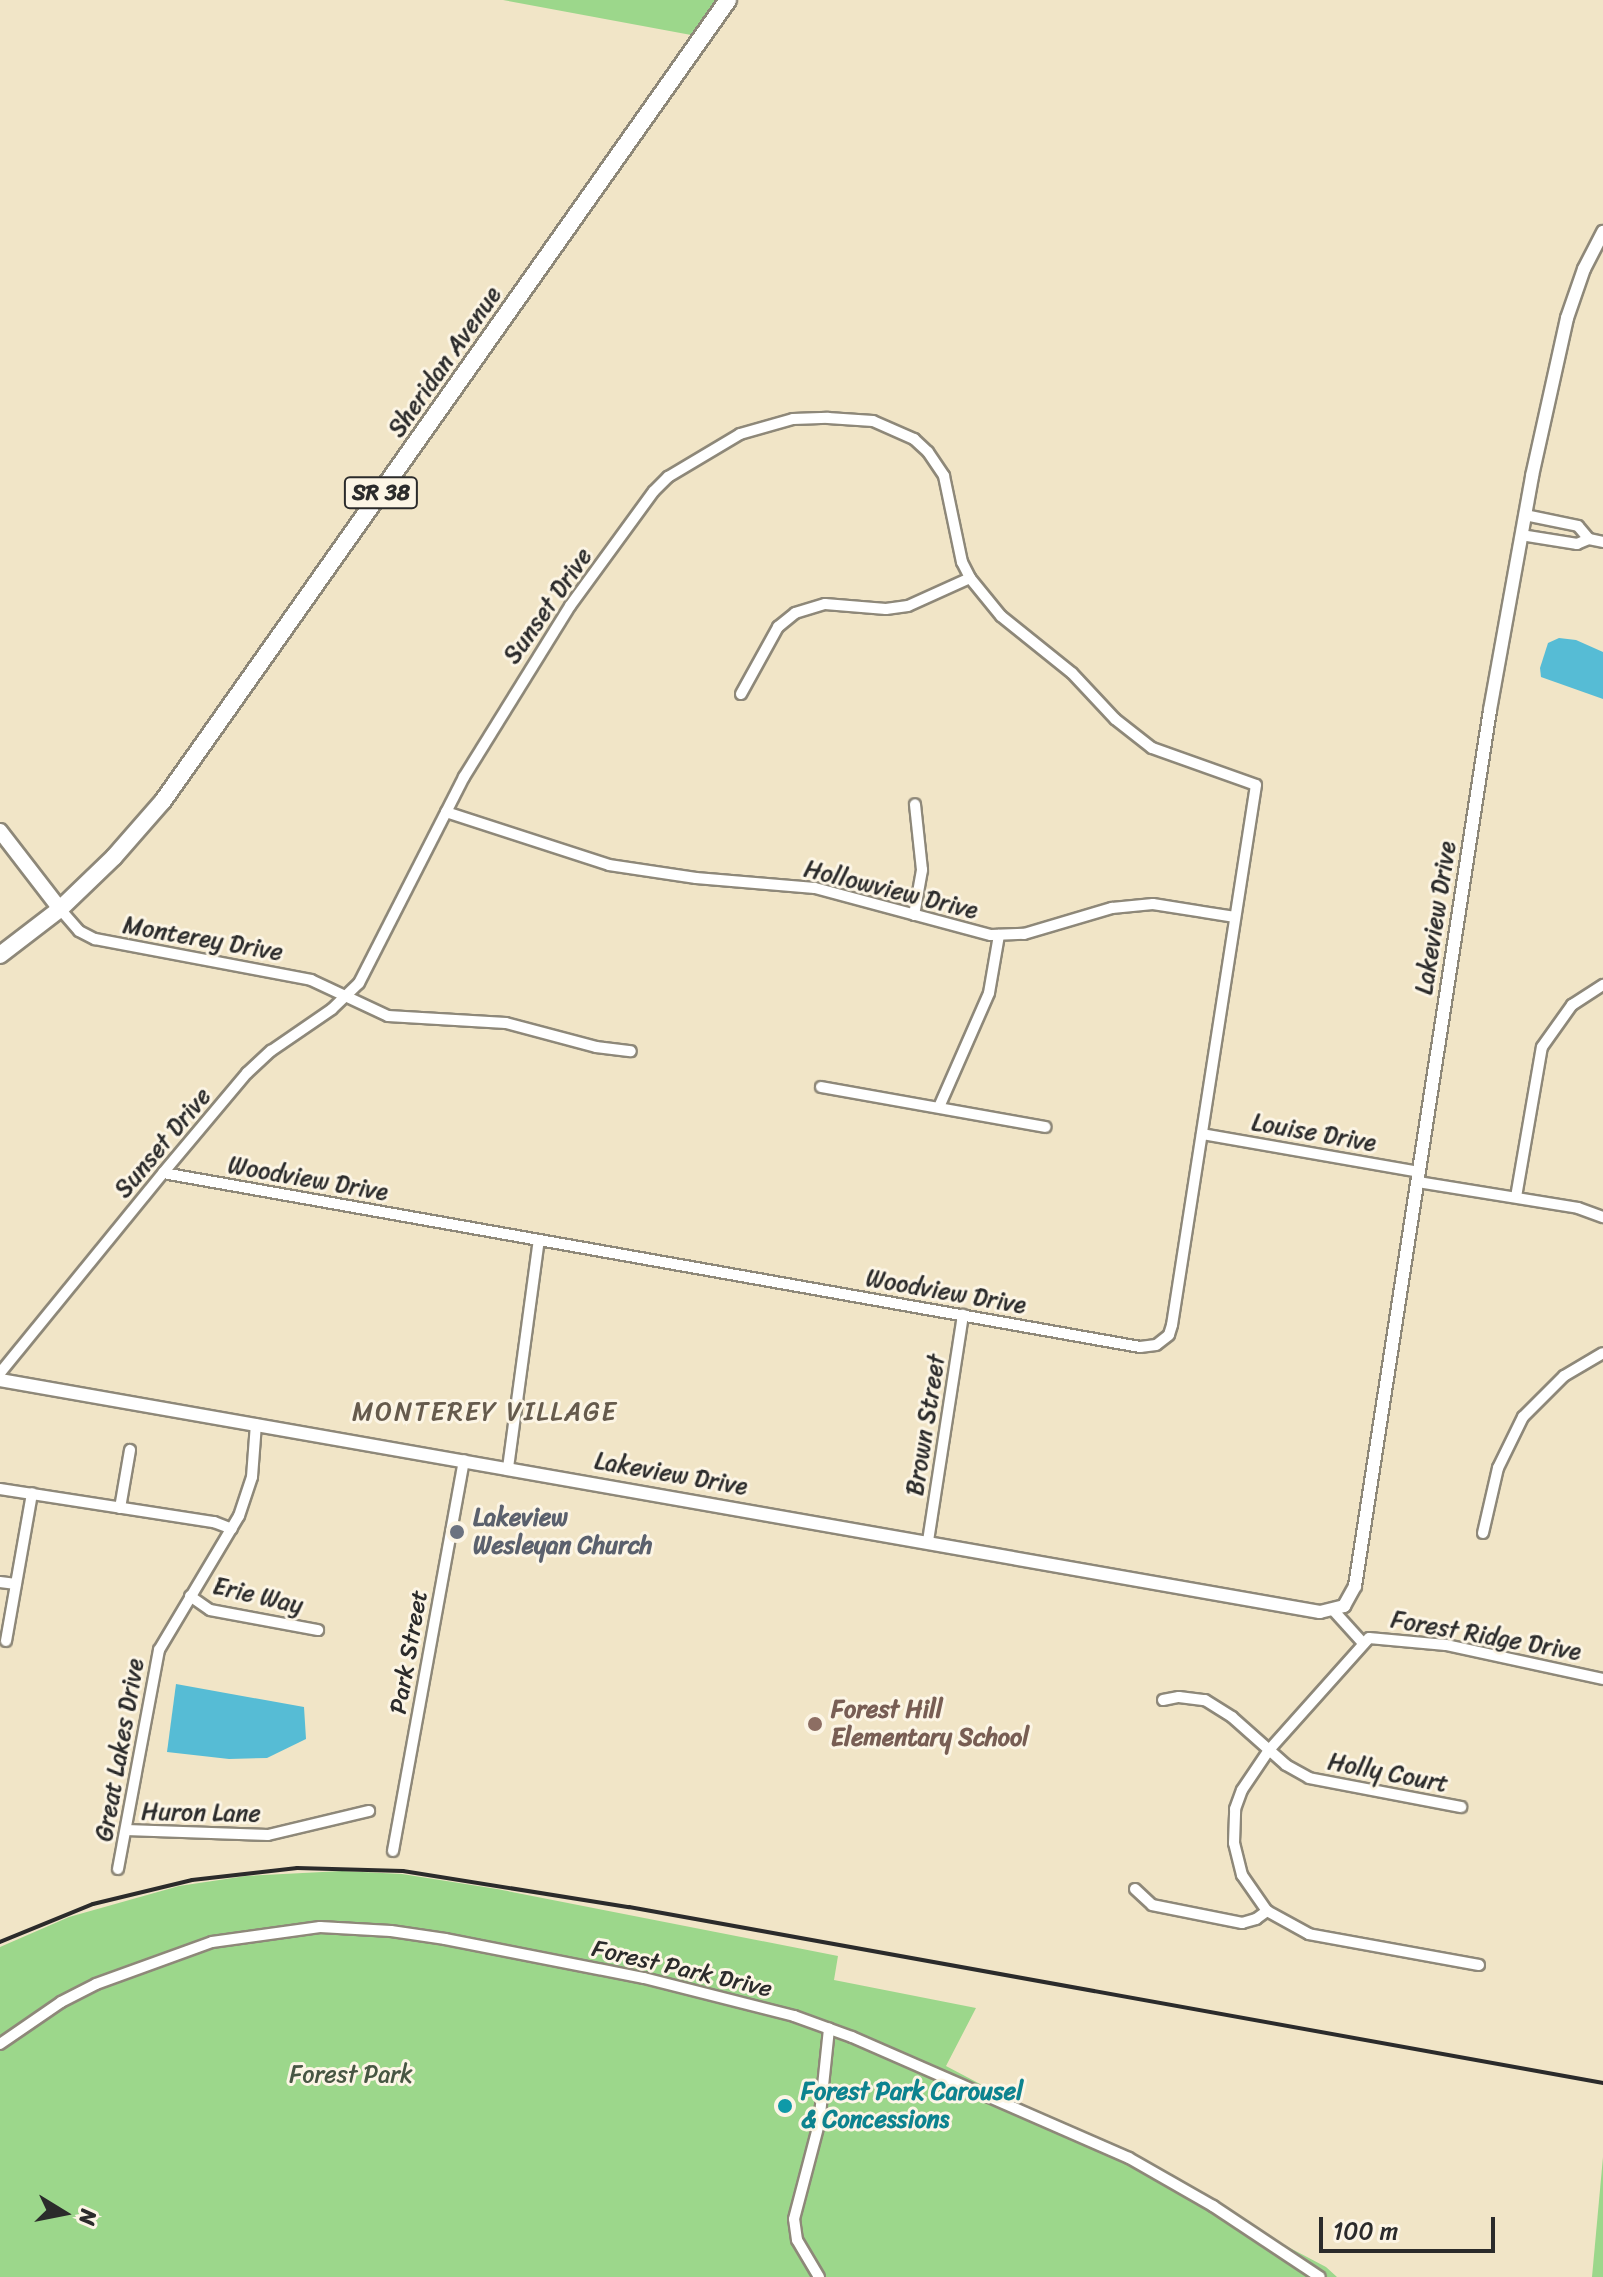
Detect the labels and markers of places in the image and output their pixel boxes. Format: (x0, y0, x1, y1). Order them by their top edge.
place label: Lakeview Wesleyan Church (473, 1504, 652, 1560)
marker: Lakeview Wesleyan Church (448, 1523, 466, 1541)
place label: Forest Hill Elementary School (831, 1696, 1029, 1752)
marker: Forest Hill Elementary School (806, 1715, 824, 1733)
place label: Forest Park Carousel & Concessions (801, 2078, 1023, 2134)
marker: Forest Park Carousel & Concessions (776, 2097, 794, 2115)

